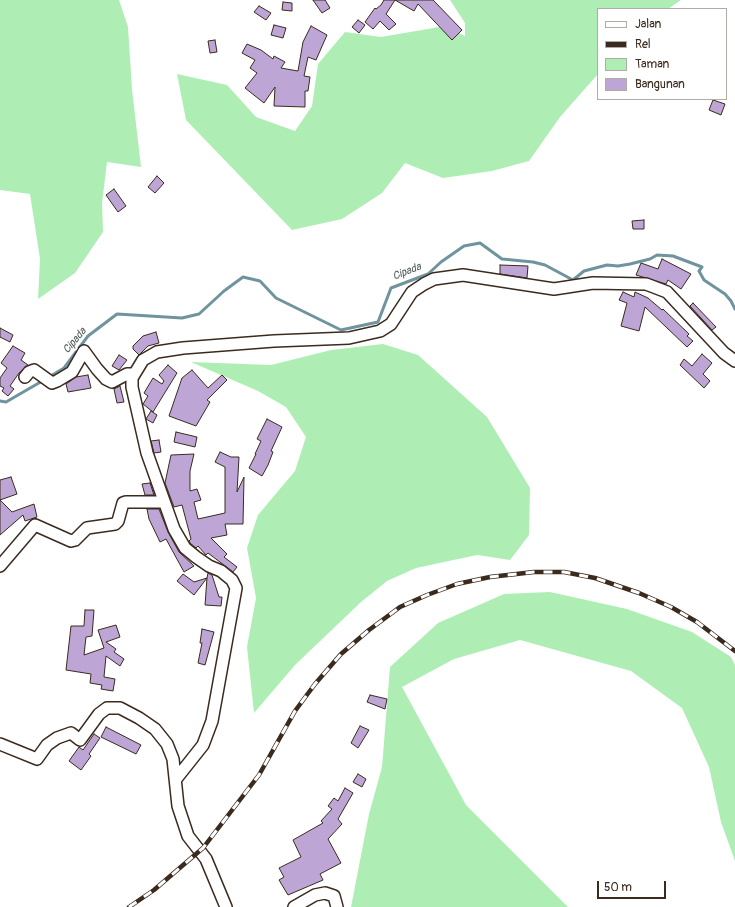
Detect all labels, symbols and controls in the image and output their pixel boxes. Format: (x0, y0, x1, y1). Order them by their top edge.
legend (597, 8, 727, 100)
text: Jalan (635, 17, 661, 32)
text: Rel (635, 37, 651, 52)
text: Taman (635, 57, 669, 72)
text: Bangunan (635, 77, 685, 92)
water label: Cipada (391, 260, 423, 284)
water label: Cipada (60, 325, 90, 357)
scale bar (599, 873, 668, 899)
text: 50 m (604, 880, 632, 895)

